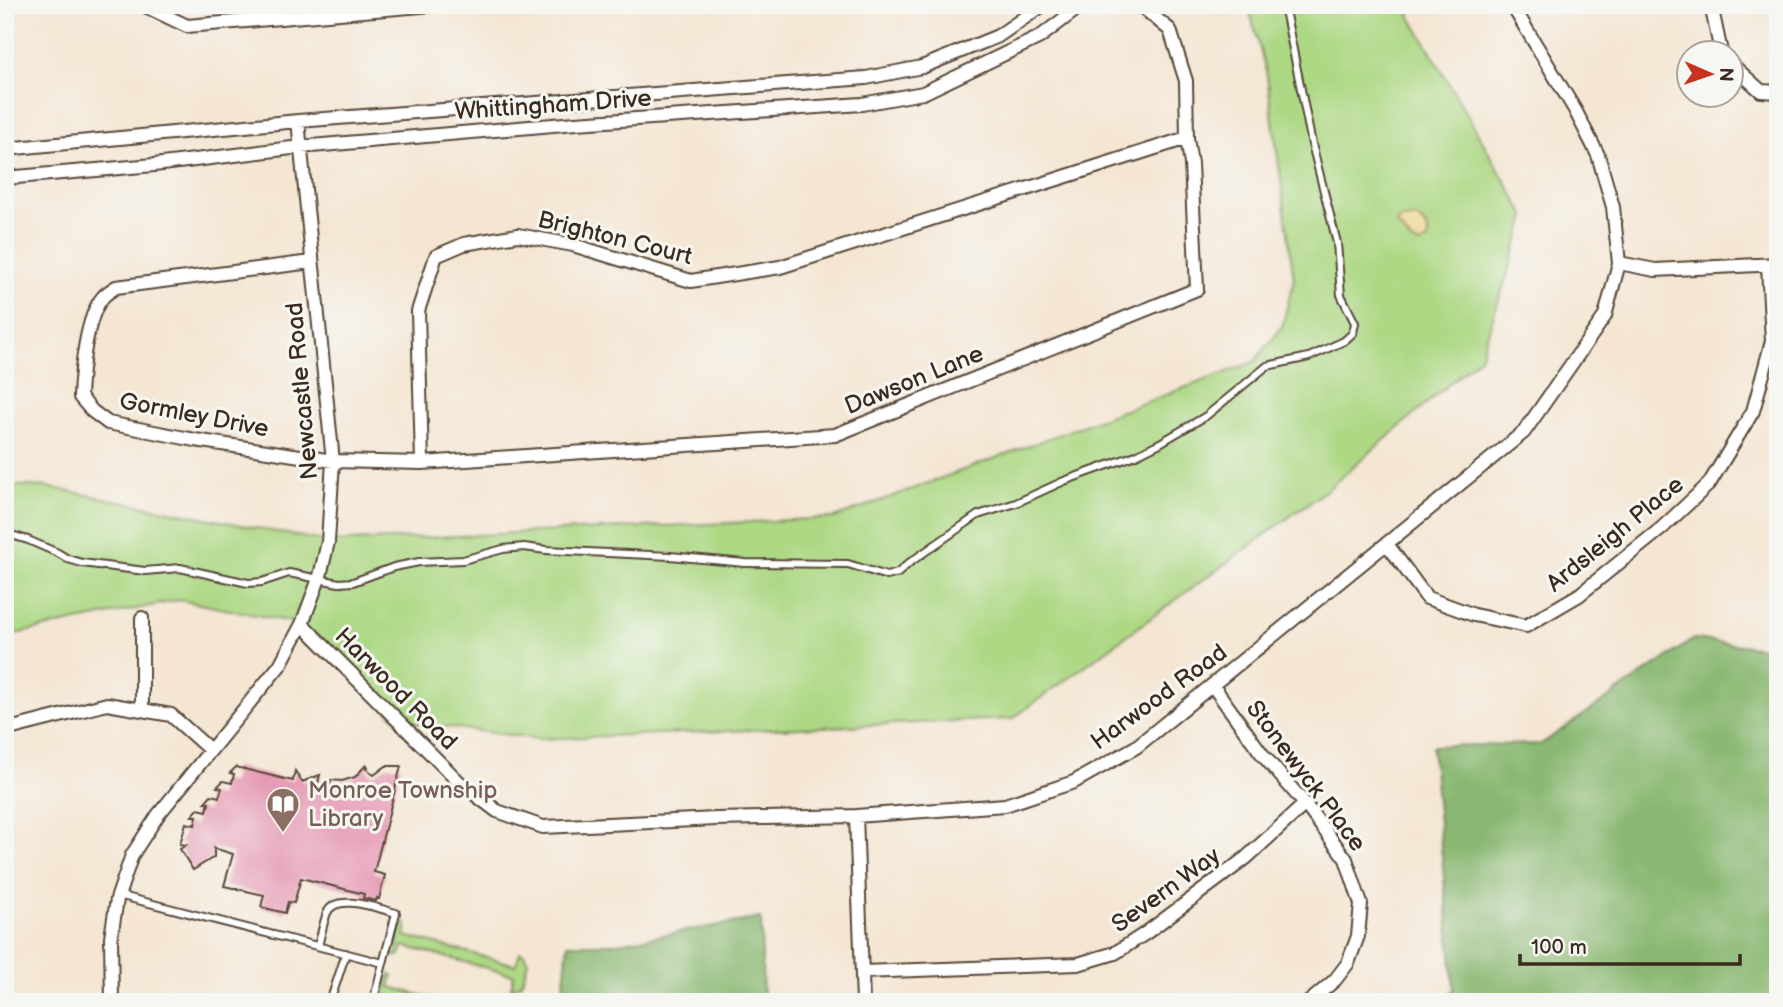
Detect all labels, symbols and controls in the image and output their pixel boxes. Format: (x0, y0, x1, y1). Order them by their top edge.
north arrow (1674, 38, 1744, 108)
text: N (1714, 67, 1737, 82)
street label: Whittingham Drive (454, 84, 652, 126)
street label: Brighton Court (535, 205, 696, 271)
street label: Newcastle Road (280, 301, 324, 481)
street label: Dawson Lane (841, 339, 987, 421)
street label: Gormley Drive (117, 386, 271, 444)
street label: Ardsleigh Place (1541, 470, 1689, 598)
street label: Harwood Road (329, 622, 463, 756)
street label: Harwood Road (1085, 638, 1233, 756)
street label: Stonewyck Place (1240, 695, 1372, 857)
place label: Monroe Township Library (308, 776, 497, 833)
library icon: Monroe Township Library (264, 785, 302, 834)
street label: Severn Way (1106, 841, 1226, 939)
scale bar (1520, 923, 1741, 967)
text: 100 m (1531, 935, 1587, 960)

